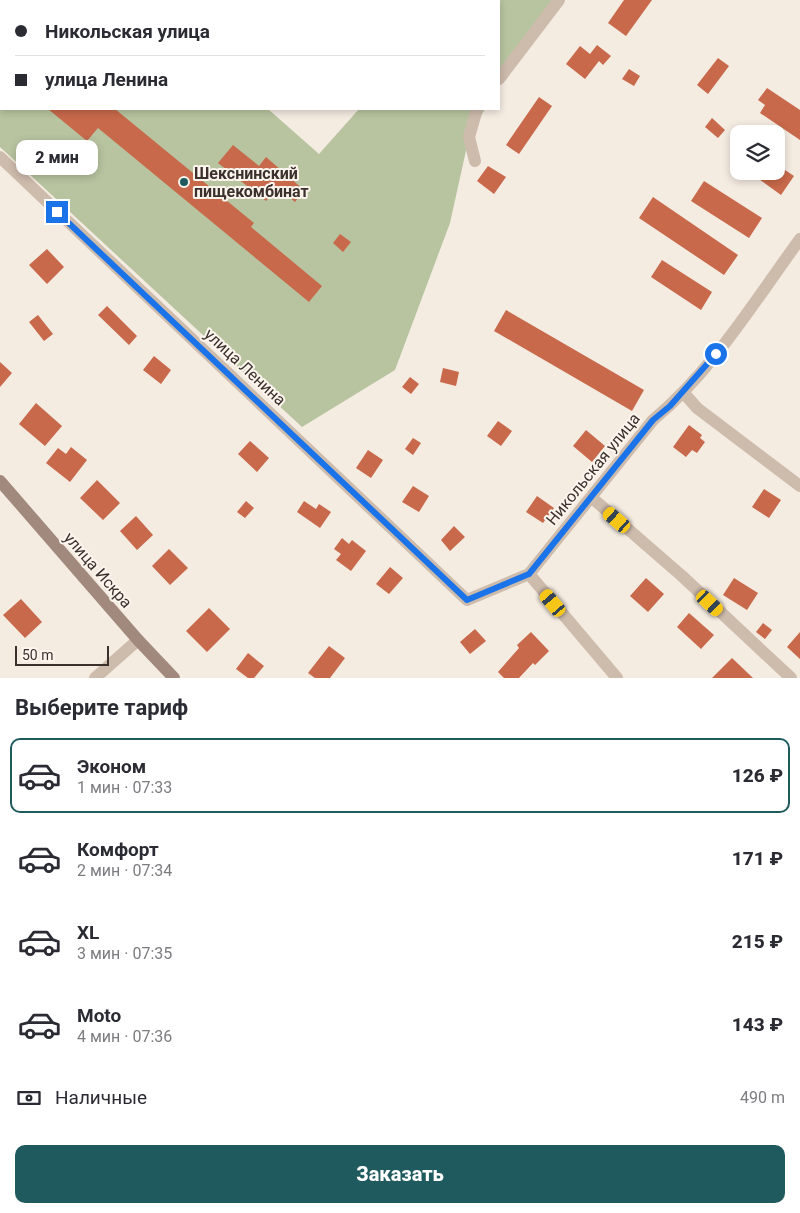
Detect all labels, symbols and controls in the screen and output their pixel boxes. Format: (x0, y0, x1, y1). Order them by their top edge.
text: Никольская улица (45, 20, 210, 43)
text: улица Ленина (45, 68, 168, 91)
map controls (730, 125, 785, 180)
button: layers (730, 125, 785, 180)
callout: 2 мин (16, 140, 98, 174)
text: 2 мин (35, 148, 79, 167)
place label: Шекснинский пищекомбинат (194, 164, 309, 201)
marker: Шекснинский пищекомбинат (178, 176, 190, 188)
route end (46, 201, 68, 223)
street label: улица Ленина (200, 325, 290, 409)
route start (705, 343, 727, 365)
street label: Никольская улица (542, 409, 644, 529)
car (600, 504, 633, 536)
street label: улица Искра (60, 528, 136, 612)
car (537, 587, 568, 619)
car (693, 587, 726, 619)
scale bar (15, 643, 109, 666)
text: 50 m (22, 647, 54, 663)
text: Выберите тариф (15, 695, 188, 720)
icon: car (17, 753, 62, 798)
text: Эконом (77, 755, 146, 778)
text: 126 ₽ (732, 764, 783, 787)
text: 1 мин · 07:33 (77, 778, 172, 797)
icon: car (17, 836, 62, 881)
text: Комфорт (77, 838, 159, 861)
text: 171 ₽ (732, 847, 783, 870)
text: 2 мин · 07:34 (77, 861, 172, 880)
icon: car (17, 919, 62, 964)
text: XL (77, 921, 99, 944)
text: 215 ₽ (732, 930, 783, 953)
text: 3 мин · 07:35 (77, 944, 172, 963)
icon: car (17, 1002, 62, 1047)
text: Moto (77, 1004, 121, 1027)
text: 143 ₽ (732, 1013, 783, 1036)
text: 4 мин · 07:36 (77, 1027, 172, 1046)
icon: cash (15, 1084, 43, 1112)
text: Наличные (55, 1086, 147, 1109)
text: 490 m (740, 1088, 785, 1107)
button: Заказать (15, 1145, 785, 1203)

